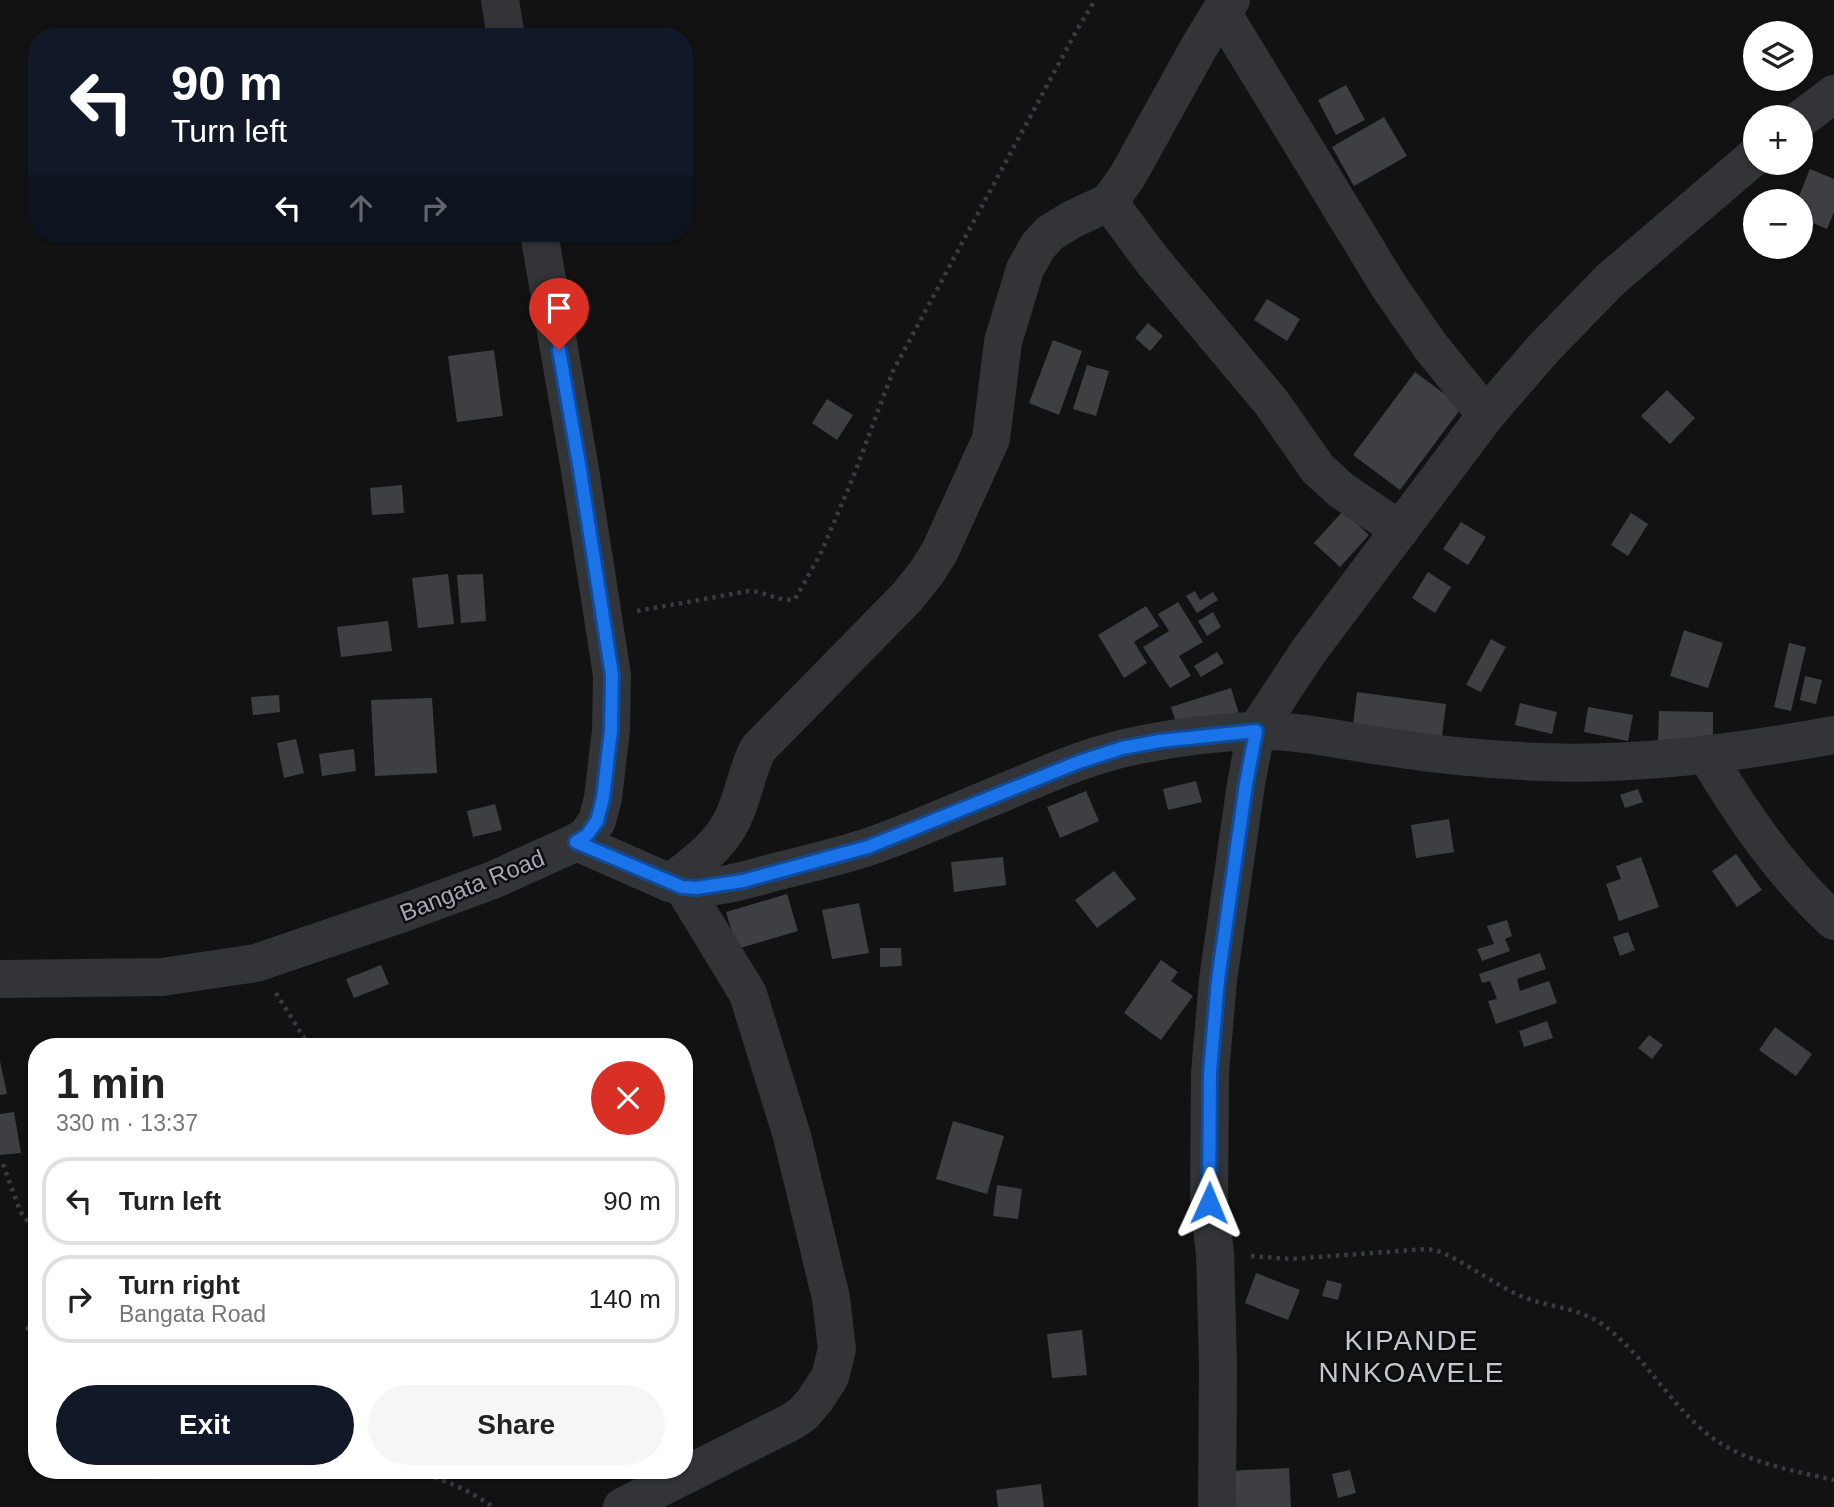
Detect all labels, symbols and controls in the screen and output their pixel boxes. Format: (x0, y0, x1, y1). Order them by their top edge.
map controls (1743, 21, 1813, 259)
button: layers (1743, 21, 1813, 91)
icon: left (56, 56, 147, 147)
text: 90 m (171, 56, 283, 110)
button: + (1743, 105, 1813, 175)
text: Turn left (171, 113, 287, 149)
icon: left (269, 189, 307, 227)
icon: ahead (342, 189, 380, 227)
icon: right (415, 189, 453, 227)
button: − (1743, 189, 1813, 259)
pin (529, 278, 589, 350)
icon: arrive (540, 289, 578, 327)
street label: Bangata Road (396, 844, 548, 926)
text: 1 min (56, 1060, 166, 1107)
button: close (591, 1061, 665, 1135)
text: 330 m · 13:37 (56, 1110, 198, 1136)
position arrow (1172, 1166, 1246, 1240)
icon: left (60, 1182, 98, 1220)
text: Turn left (119, 1186, 221, 1216)
text: 90 m (603, 1186, 661, 1216)
text: Turn right (119, 1270, 240, 1300)
icon: right (60, 1280, 98, 1318)
text: 140 m (589, 1284, 661, 1314)
text: Bangata Road (119, 1301, 266, 1327)
district label: KIPANDE NNKOAVELE (1318, 1325, 1506, 1388)
button: Exit (56, 1385, 354, 1465)
button: Share (368, 1385, 665, 1465)

